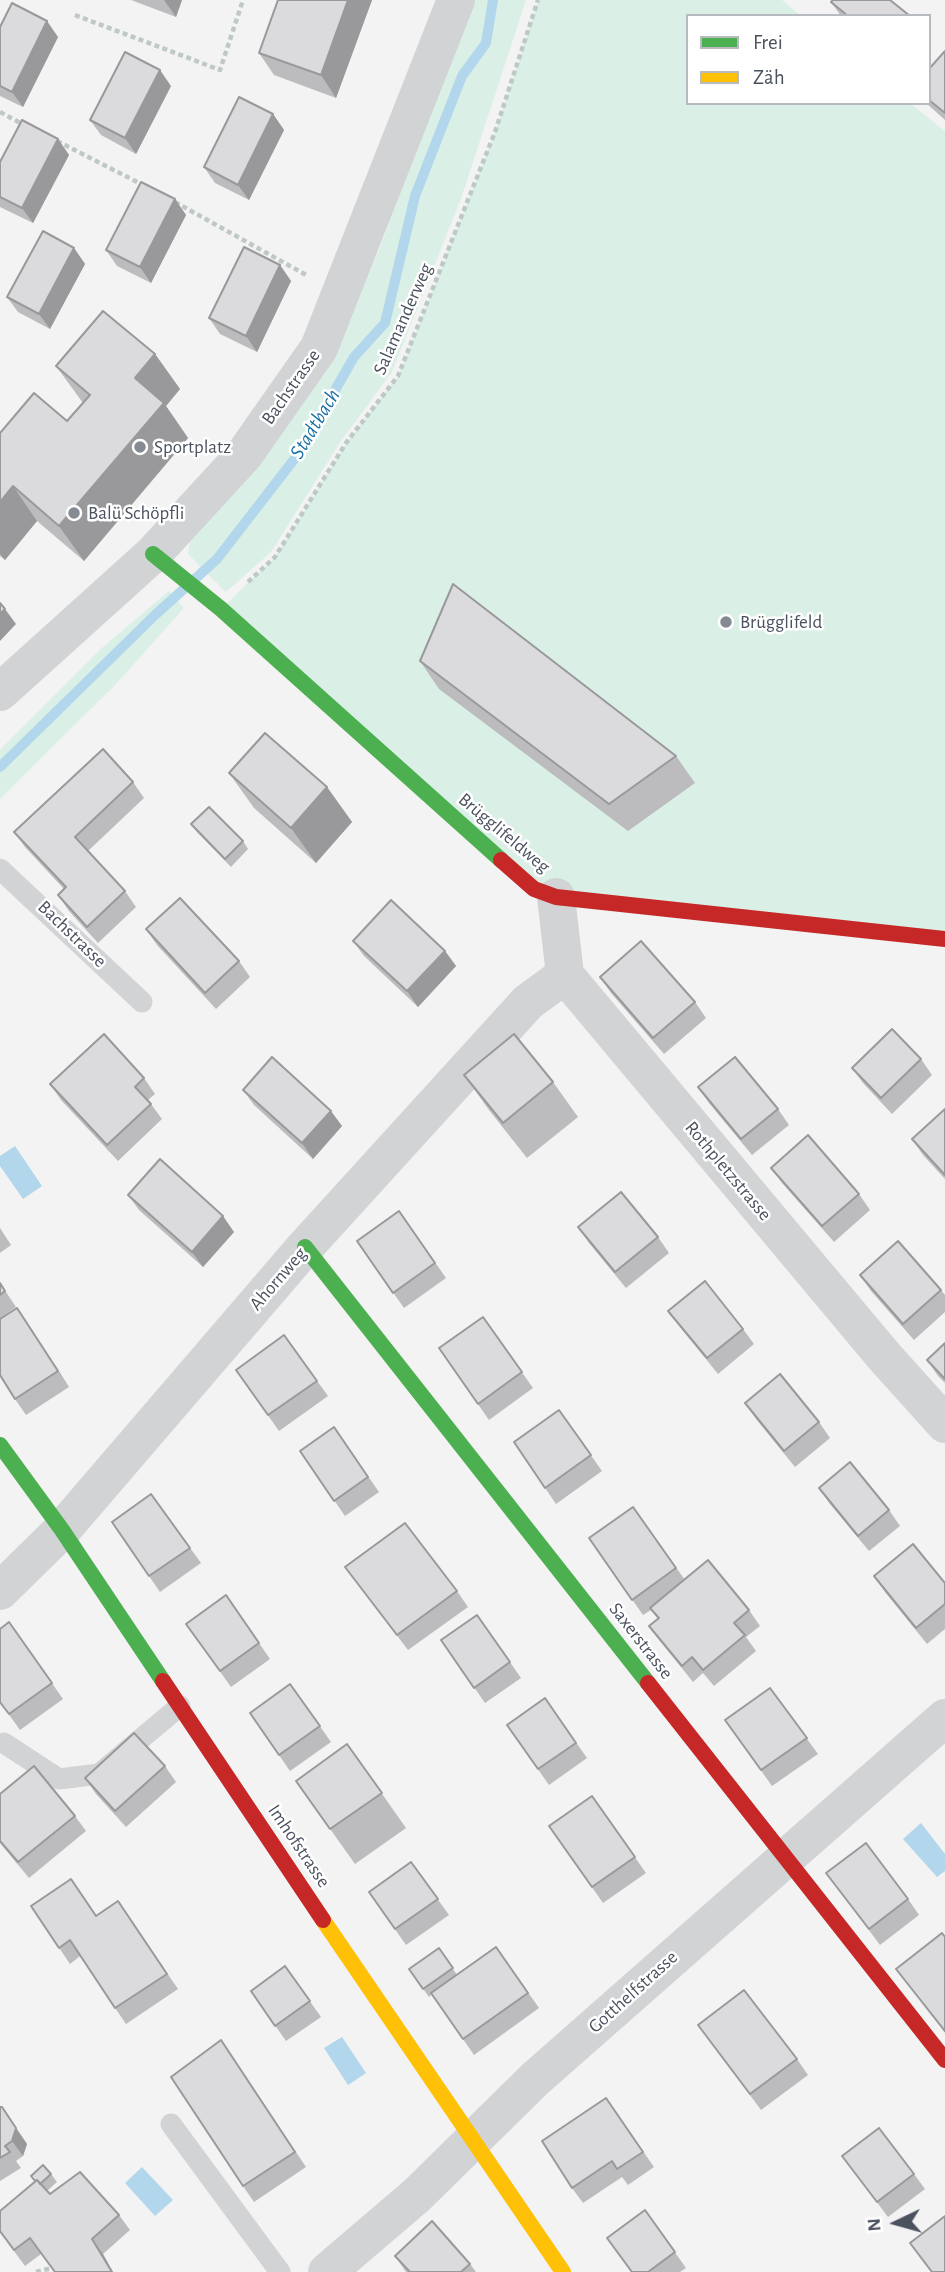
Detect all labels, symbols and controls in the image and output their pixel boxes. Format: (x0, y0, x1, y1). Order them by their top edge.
legend (686, 14, 931, 105)
text: Frei (753, 32, 783, 53)
text: Zäh (753, 67, 785, 88)
street label: Salamanderweg (368, 260, 438, 378)
street label: Bachstrasse (257, 345, 325, 429)
water label: Stadtbach (284, 385, 346, 463)
place label: Sportplatz (154, 436, 231, 458)
marker: Sportplatz (132, 439, 148, 455)
place label: Balü Schöpfli (88, 502, 184, 524)
marker: Balü Schöpfli (66, 505, 82, 521)
place label: Brügglifeld (740, 611, 822, 633)
marker: Brügglifeld (718, 614, 734, 630)
street label: Brügglifeldweg (454, 788, 554, 878)
street label: Bachstrasse (33, 896, 111, 972)
street label: Rothpletzstrasse (680, 1117, 776, 1225)
street label: Ahornweg (244, 1243, 312, 1315)
street label: Saxerstrasse (604, 1598, 678, 1684)
street label: Imhofstrasse (263, 1800, 335, 1892)
street label: Gotthelfstrasse (584, 1946, 682, 2038)
north arrow (861, 2188, 931, 2258)
text: N (865, 2217, 885, 2232)

